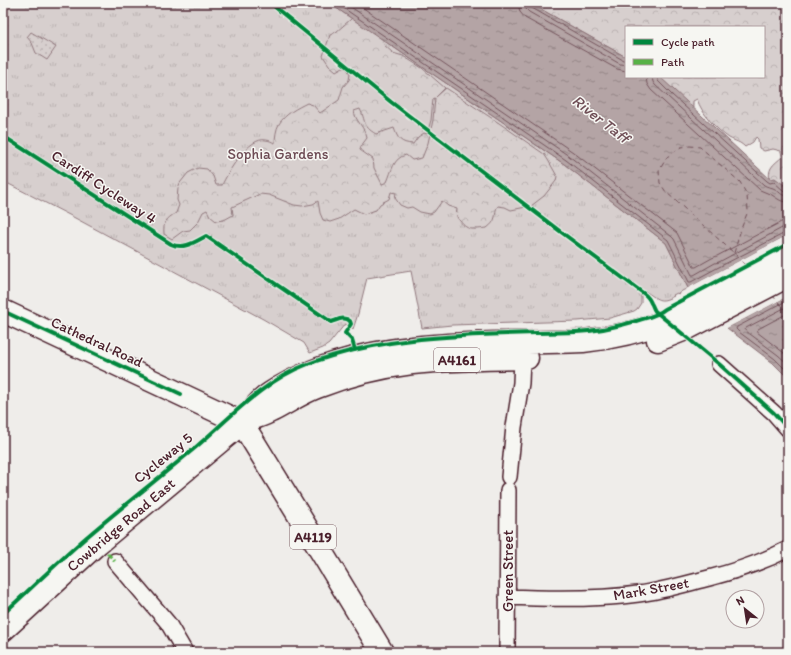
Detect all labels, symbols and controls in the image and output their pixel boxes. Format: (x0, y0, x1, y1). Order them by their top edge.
legend (625, 26, 765, 78)
text: Cycle path (661, 35, 715, 49)
text: Path (661, 55, 684, 69)
water label: River Taff (569, 91, 636, 149)
park label: Sophia Gardens (228, 145, 329, 163)
street label: Cardiff Cycleway 4 (48, 146, 160, 228)
street label: Cathedral Road (48, 313, 146, 371)
road number: A4161 (434, 348, 480, 372)
street label: Cycleway 5 (130, 429, 196, 487)
street label: Cowbridge Road East (63, 474, 179, 575)
road number: A4119 (290, 525, 336, 549)
street label: Green Street (499, 530, 517, 612)
street label: Mark Street (612, 573, 691, 605)
north arrow (725, 589, 765, 629)
text: N (734, 593, 747, 608)

